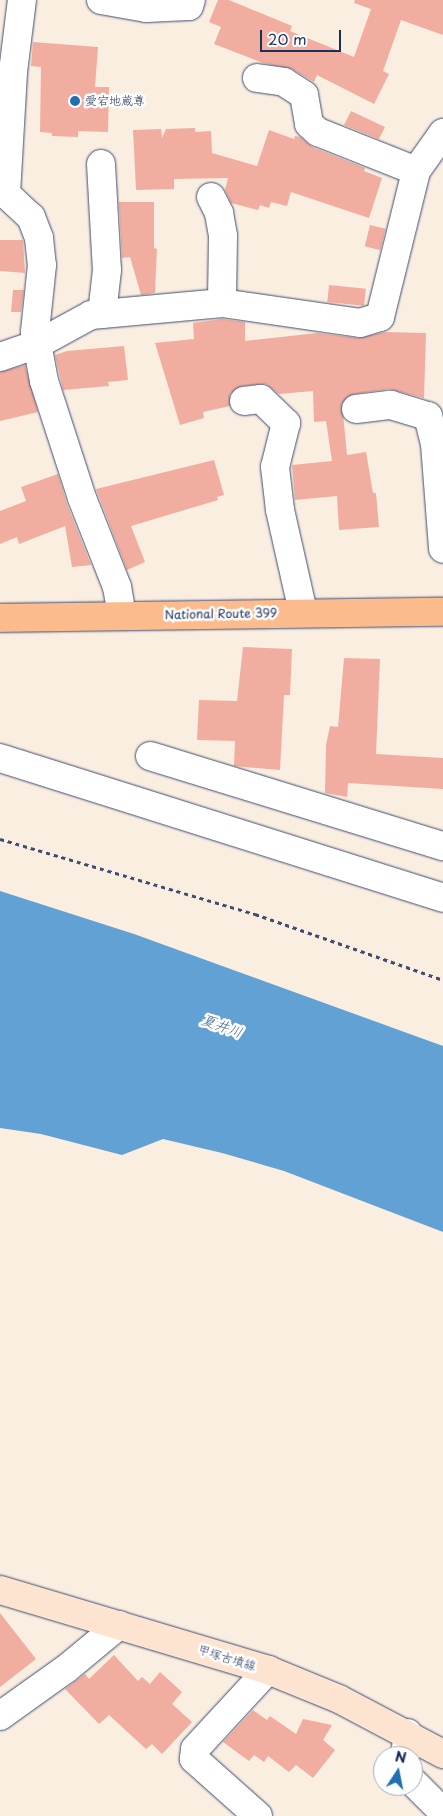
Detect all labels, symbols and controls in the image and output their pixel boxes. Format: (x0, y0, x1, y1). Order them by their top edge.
scale bar (263, 20, 344, 52)
text: 20 m (268, 27, 307, 50)
place label: 愛宕地蔵尊 (85, 94, 145, 108)
marker: 愛宕地蔵尊 (69, 95, 81, 107)
street label: National Route 399 (165, 606, 277, 622)
water label: 夏井川 (199, 1011, 245, 1041)
street label: 甲塚古墳線 (196, 1642, 258, 1674)
text: N (393, 1745, 408, 1768)
north arrow (373, 1746, 423, 1796)

